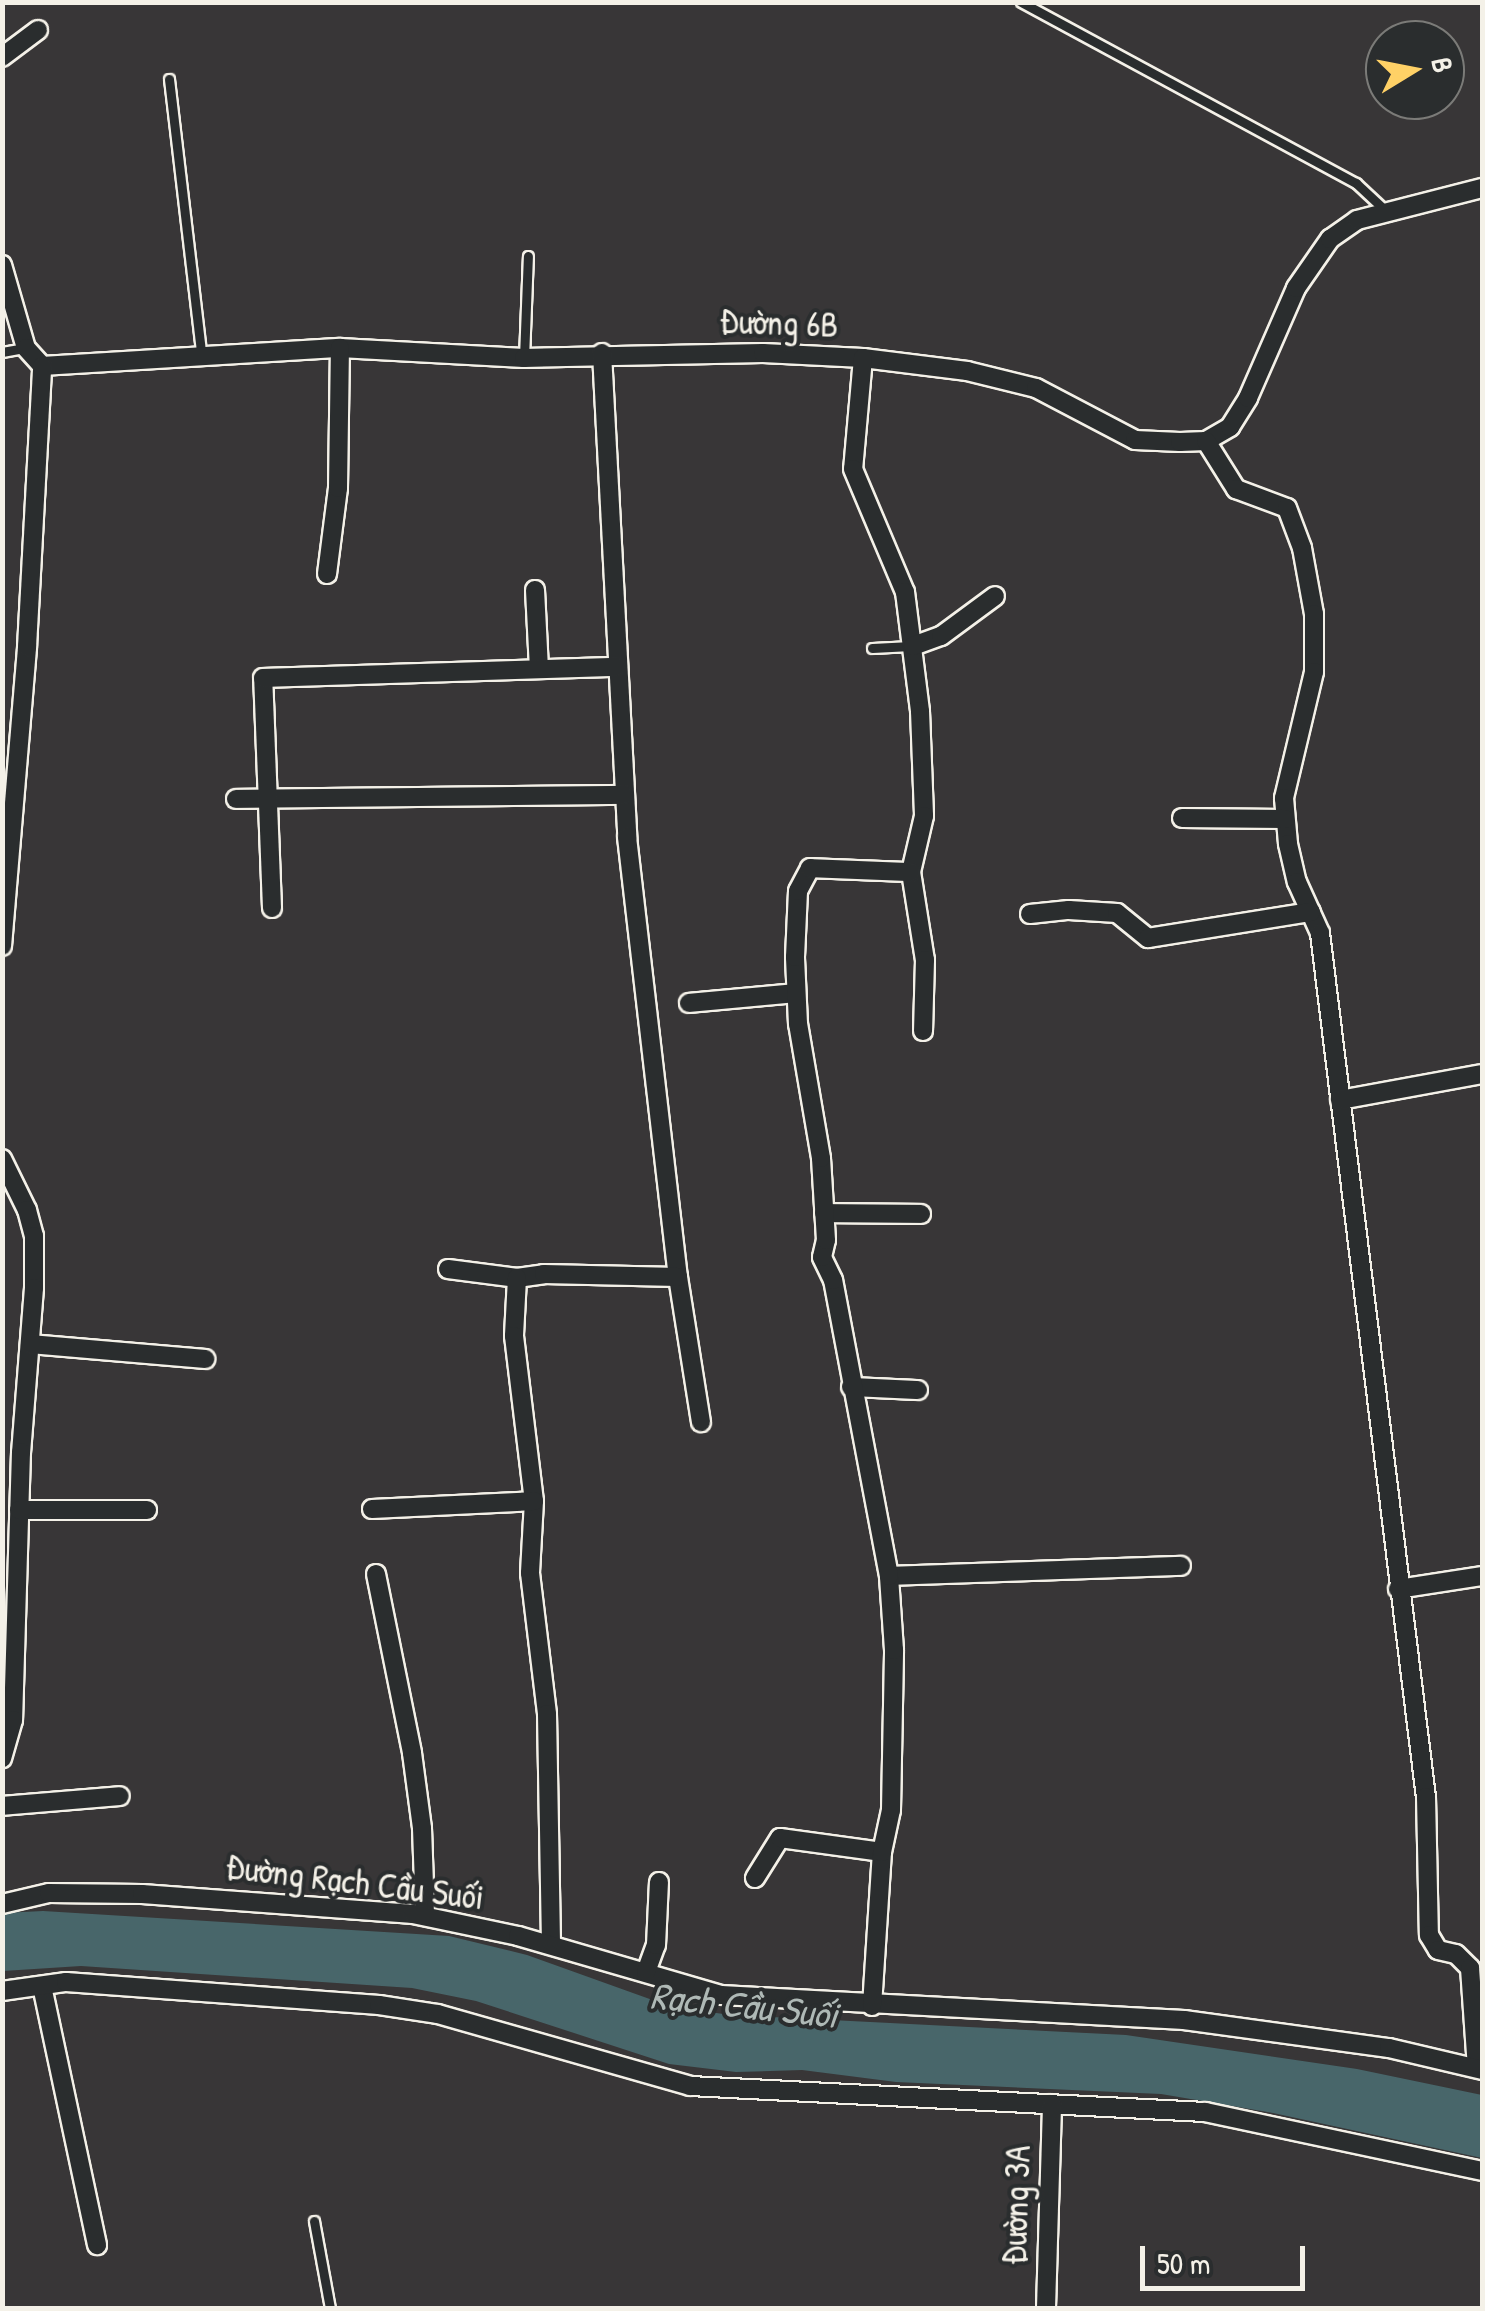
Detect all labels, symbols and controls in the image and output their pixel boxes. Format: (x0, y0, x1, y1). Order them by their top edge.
north arrow (1365, 20, 1465, 120)
text: B (1423, 55, 1463, 75)
street label: Đường 6B (719, 300, 839, 346)
street label: Đường Rạch Cầu Suối (224, 1845, 486, 1919)
water label: Rạch Cầu Suối (648, 1973, 840, 2037)
street label: Đường 3A (993, 2145, 1039, 2265)
scale bar (1145, 2226, 1310, 2288)
text: 50 m (1157, 2243, 1210, 2283)

